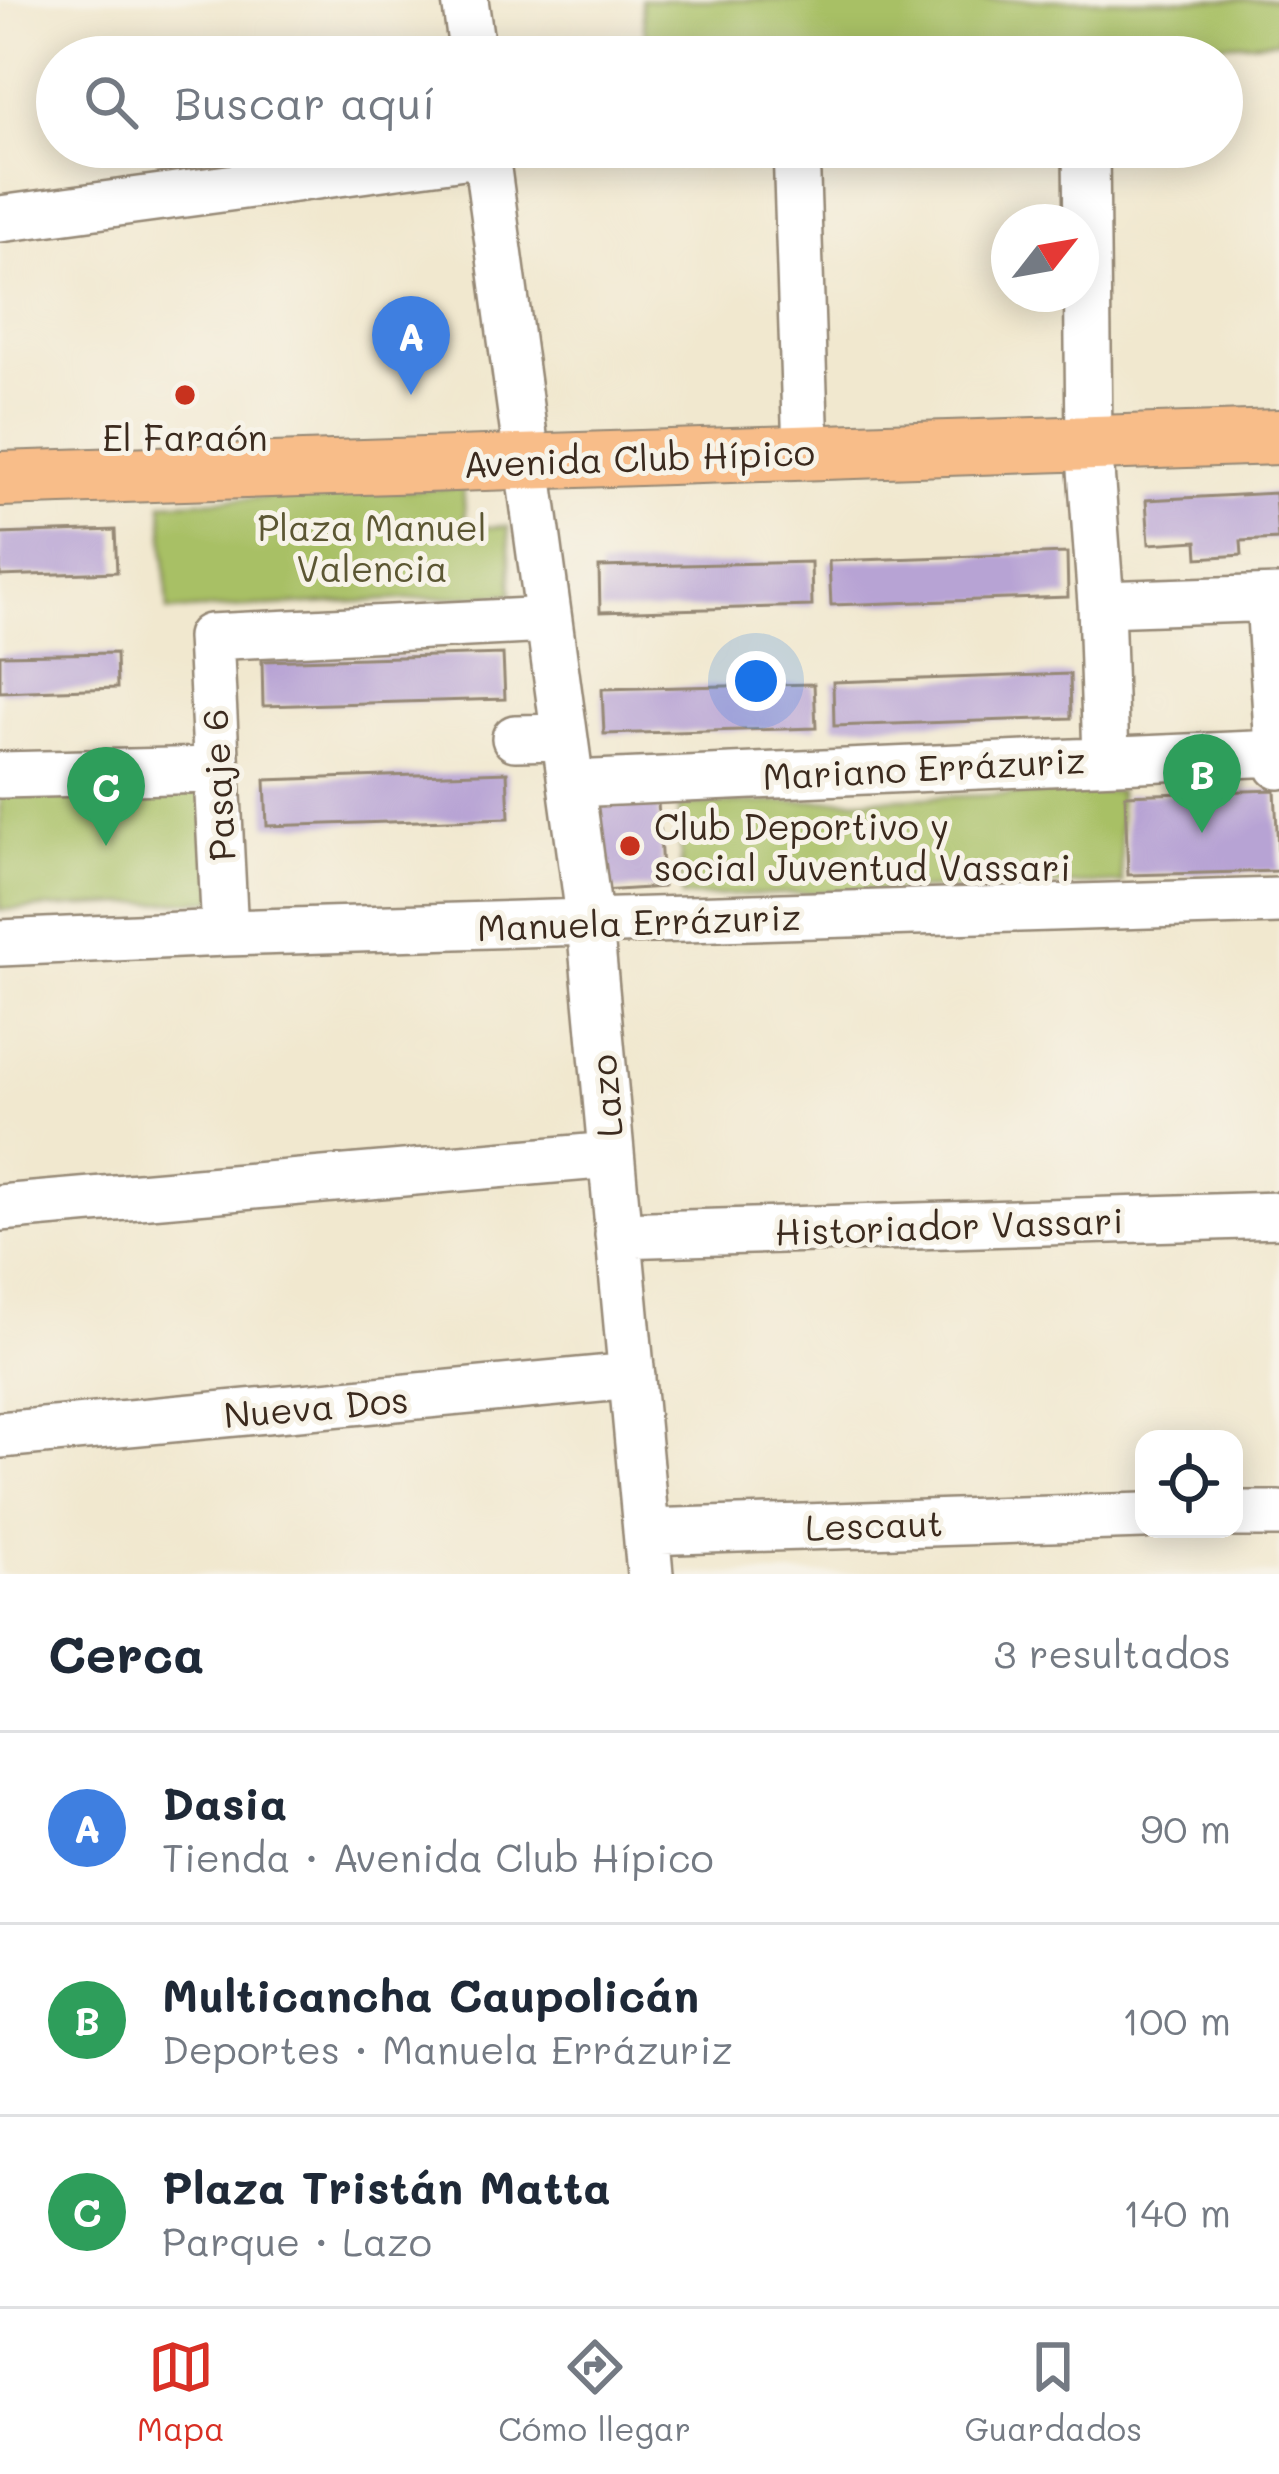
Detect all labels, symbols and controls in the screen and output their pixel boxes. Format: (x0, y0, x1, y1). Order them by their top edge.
search box (36, 36, 1243, 168)
icon: search (78, 69, 144, 135)
text: Buscar aquí (174, 73, 436, 131)
north arrow (991, 204, 1099, 312)
pin: A (372, 296, 450, 395)
marker: El Faraón (172, 382, 198, 408)
place label: El Faraón (102, 413, 268, 460)
street label: Avenida Club Hípico (462, 427, 816, 487)
park label: Plaza Manuel Valencia (257, 503, 487, 591)
your location (726, 651, 786, 711)
street label: Pasaje 6 (190, 708, 244, 862)
pin: B (1163, 734, 1241, 833)
street label: Mariano Errázuriz (761, 735, 1087, 799)
pin: C (67, 747, 145, 846)
place label: Club Deportivo y social Juventud Vassari (654, 802, 1071, 890)
marker: Club Deportivo y social Juventud Vassari (617, 833, 643, 859)
street label: Manuela Errázuriz (476, 892, 802, 950)
street label: Lazo (578, 1053, 632, 1139)
street label: Historiador Vassari (774, 1195, 1124, 1255)
street label: Nueva Dos (222, 1375, 410, 1437)
map controls (1135, 1430, 1243, 1538)
button: locate (1135, 1430, 1243, 1538)
street label: Lescaut (804, 1498, 944, 1550)
text: Cerca (48, 1619, 205, 1686)
text: 3 resultados (994, 1627, 1231, 1678)
text: Dasia (162, 1773, 287, 1831)
text: A (73, 1802, 101, 1853)
text: 90 m (1140, 1802, 1231, 1853)
text: Tienda · Avenida Club Hípico (162, 1831, 714, 1882)
text: Multicancha Caupolicán (162, 1965, 699, 2023)
text: B (74, 1994, 100, 2045)
text: 100 m (1122, 1994, 1231, 2045)
text: Deportes · Manuela Errázuriz (162, 2023, 733, 2074)
text: Plaza Tristán Matta (162, 2157, 611, 2215)
text: C (73, 2186, 101, 2237)
text: 140 m (1123, 2186, 1231, 2237)
text: Parque · Lazo (162, 2215, 432, 2266)
tab: Mapa (137, 2334, 225, 2449)
tab: Cómo llegar (498, 2334, 691, 2449)
tab: Guardados (965, 2334, 1142, 2449)

